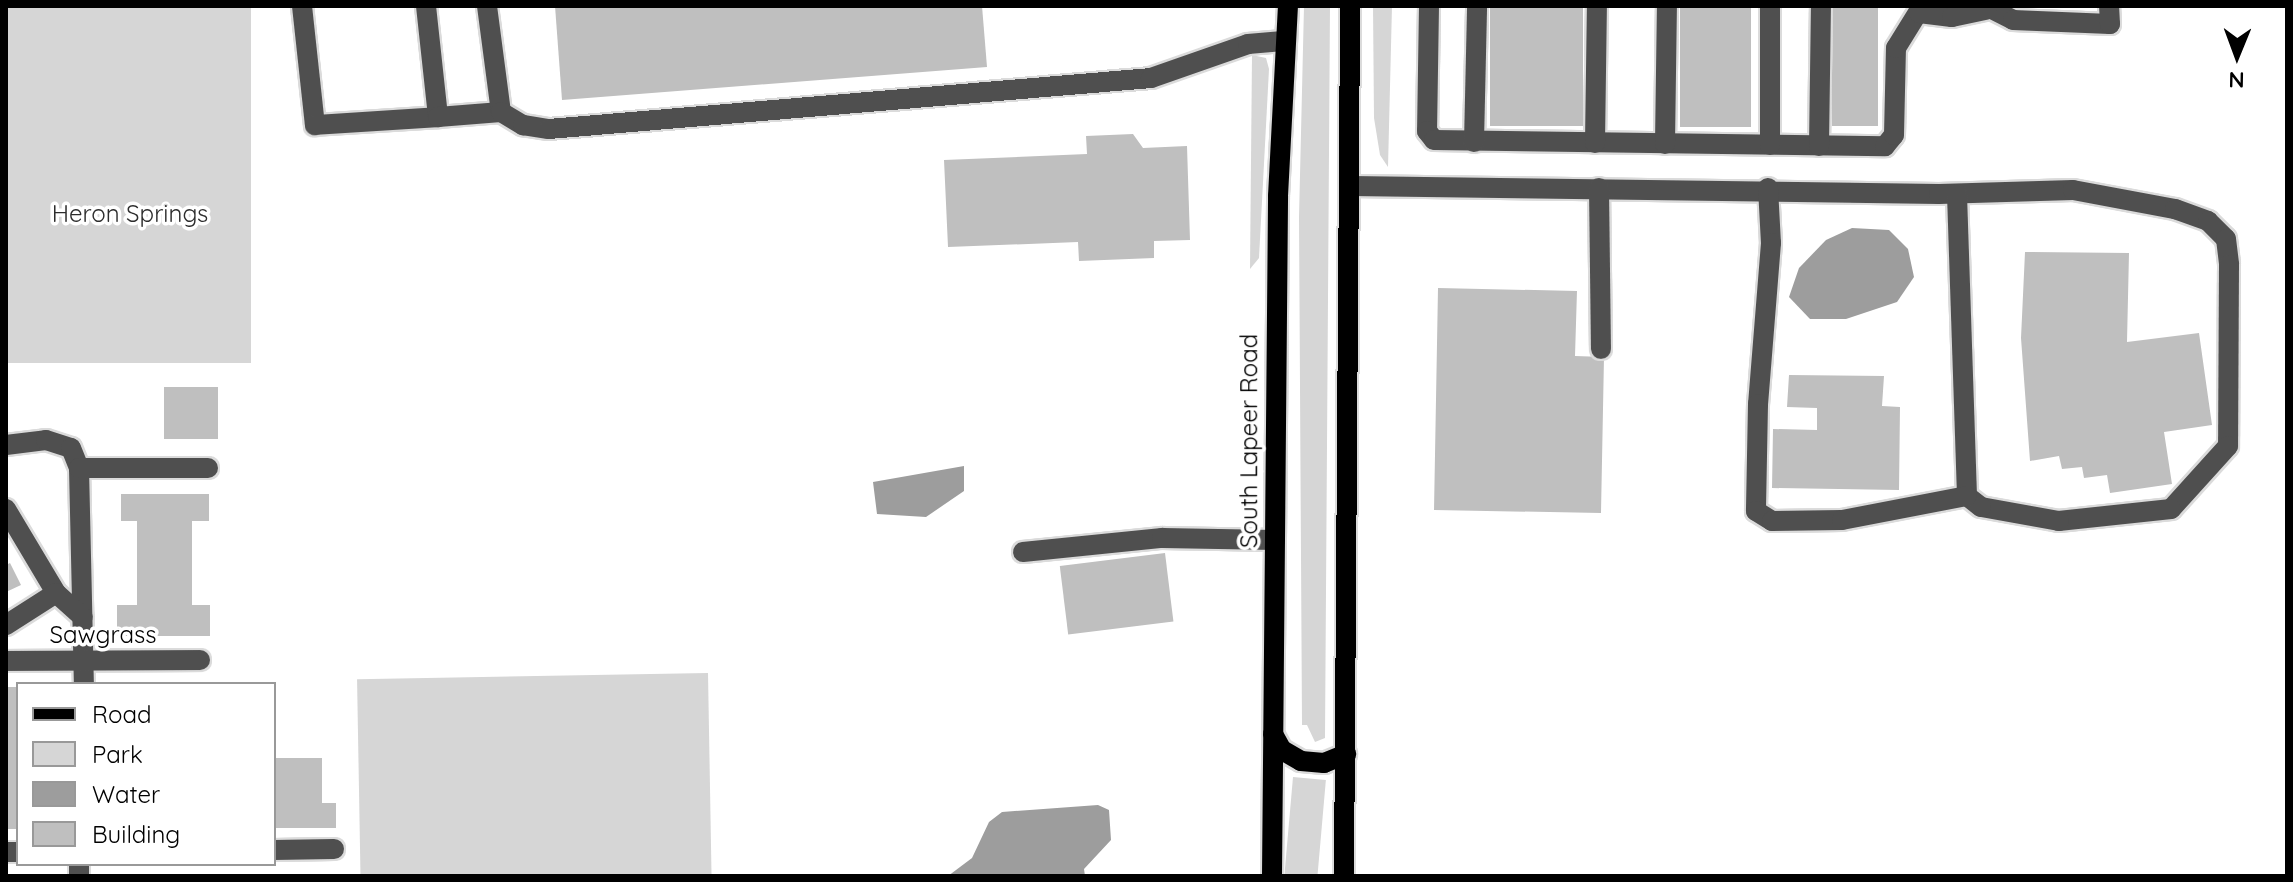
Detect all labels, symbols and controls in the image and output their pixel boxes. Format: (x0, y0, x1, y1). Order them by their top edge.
north arrow (2197, 16, 2277, 96)
text: N (2228, 66, 2245, 94)
park label: Heron Springs (52, 200, 208, 228)
street label: South Lapeer Road (1235, 334, 1263, 548)
street label: Sawgrass (50, 621, 156, 649)
legend (16, 682, 276, 866)
text: Road (92, 699, 152, 729)
text: Park (92, 739, 143, 769)
text: Water (92, 779, 160, 809)
text: Building (92, 819, 180, 849)

